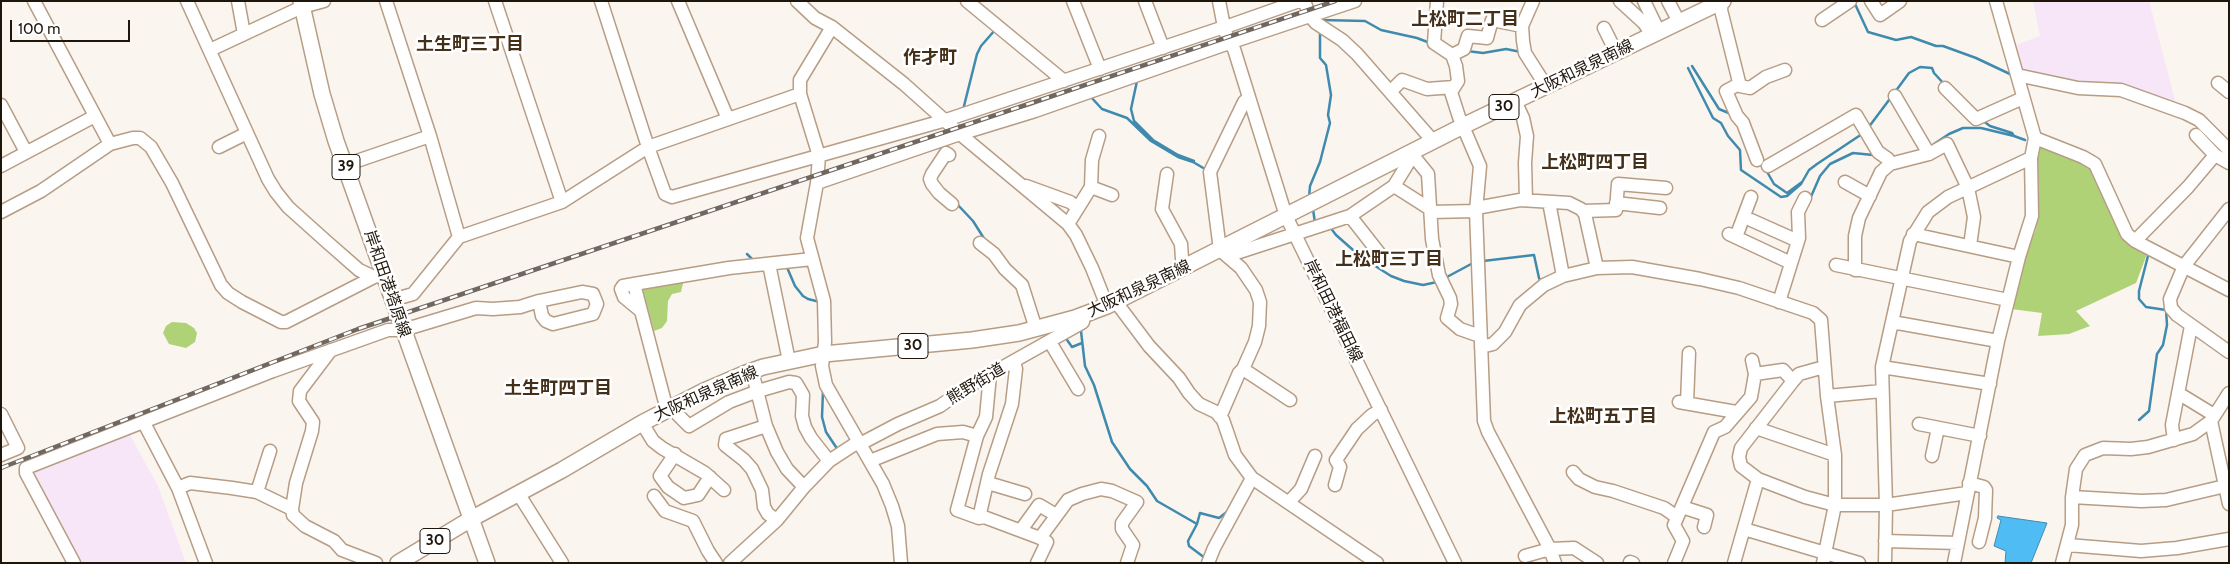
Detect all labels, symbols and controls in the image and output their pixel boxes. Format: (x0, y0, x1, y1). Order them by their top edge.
district label: 上松町二丁目 (1411, 9, 1519, 31)
scale bar (12, 10, 132, 42)
text: 100 m (18, 20, 60, 38)
district label: 土生町三丁目 (416, 34, 524, 56)
street label: 大阪和泉泉南線 (1527, 36, 1637, 102)
district label: 作才町 (903, 47, 957, 69)
road number: 30 (1489, 94, 1519, 120)
district label: 上松町四丁目 (1541, 152, 1649, 174)
road number: 39 (332, 154, 360, 180)
street label: 岸和田港塔原線 (360, 228, 414, 340)
district label: 上松町三丁目 (1335, 249, 1443, 271)
street label: 岸和田港福田線 (1300, 256, 1366, 366)
street label: 大阪和泉泉南線 (1084, 257, 1194, 321)
road number: 30 (898, 334, 928, 358)
street label: 熊野街道 (944, 359, 1008, 409)
street label: 大阪和泉泉南線 (651, 362, 761, 426)
district label: 土生町四丁目 (504, 378, 612, 400)
district label: 上松町五丁目 (1549, 406, 1657, 428)
road number: 30 (420, 528, 450, 554)

